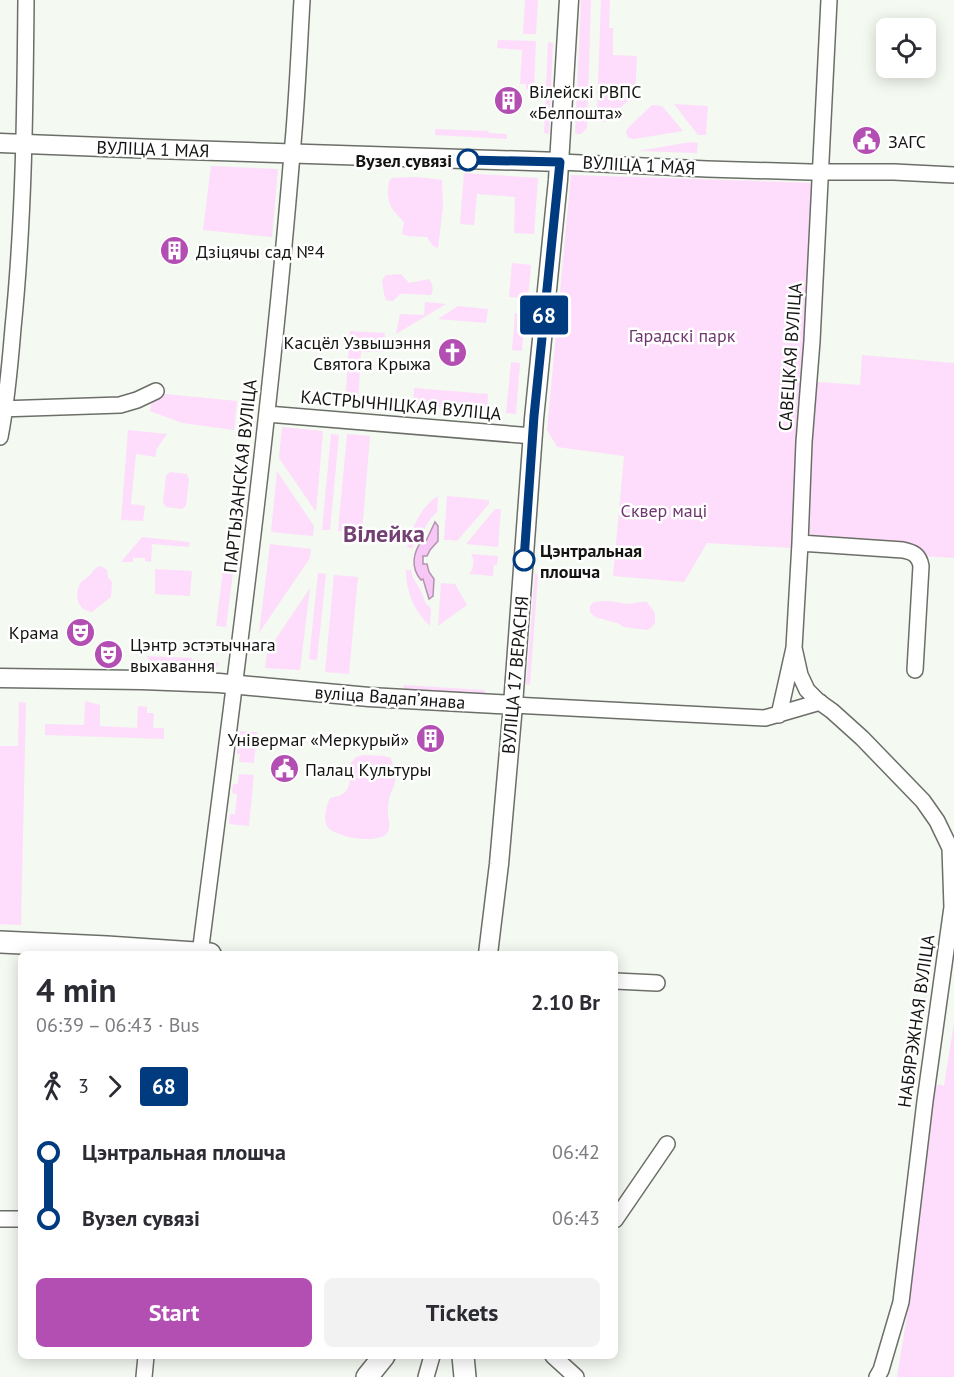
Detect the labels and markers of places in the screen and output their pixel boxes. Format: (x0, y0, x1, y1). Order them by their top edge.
place label: Вілейскі РВПС «Белпошта» (529, 80, 641, 124)
building icon: Вілейскі РВПС «Белпошта» (492, 85, 524, 117)
public building icon: ЗАГС (851, 125, 883, 157)
place label: ЗАГС (888, 130, 926, 153)
place label: Вузел сувязі (355, 149, 452, 172)
marker: Вузел сувязі (457, 149, 479, 171)
building icon: Дзіцячы сад №4 (159, 235, 191, 267)
place label: Дзіцячы сад №4 (196, 240, 325, 263)
place label: Касцёл Узвышэння Святога Крыжа (284, 331, 431, 375)
church icon: Касцёл Узвышэння Святога Крыжа (436, 336, 468, 368)
place label: Цэнтральная плошча (540, 539, 642, 583)
marker: Цэнтральная плошча (513, 549, 535, 571)
theatre icon: Крама (64, 616, 96, 648)
place label: Крама (9, 621, 59, 644)
place label: Цэнтр эстэтычнага выхавання (130, 633, 276, 677)
theatre icon: Цэнтр эстэтычнага выхавання (93, 638, 125, 670)
building icon: Універмаг «Меркурый» (414, 723, 446, 755)
place label: Універмаг «Меркурый» (227, 728, 409, 751)
public building icon: Палац Культуры (268, 753, 300, 785)
place label: Палац Культуры (305, 758, 432, 781)

